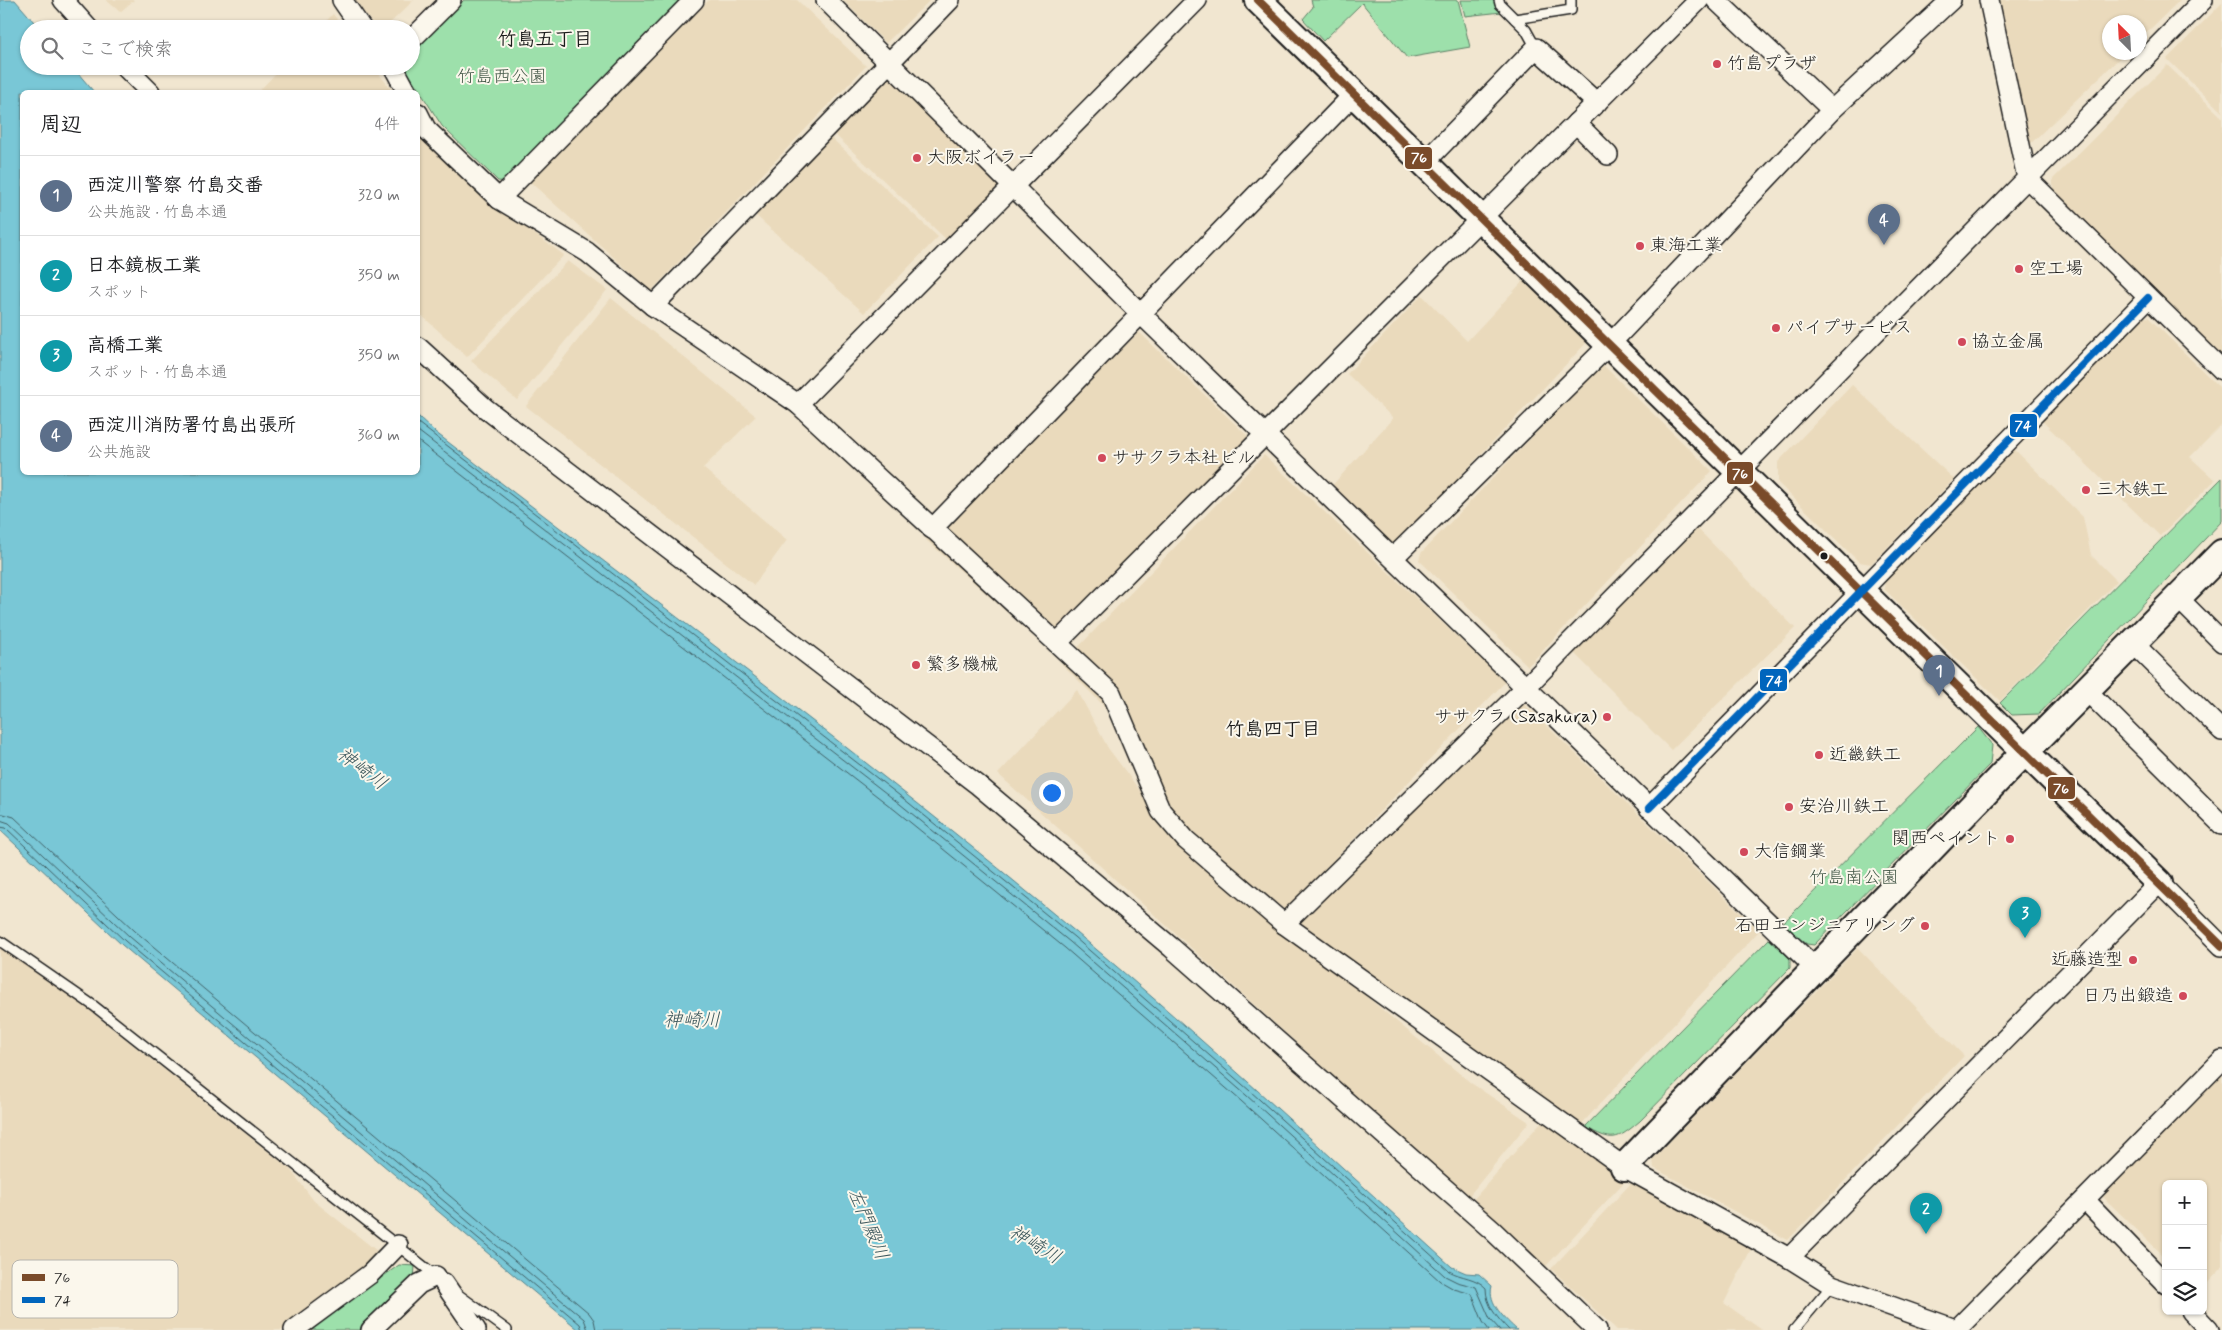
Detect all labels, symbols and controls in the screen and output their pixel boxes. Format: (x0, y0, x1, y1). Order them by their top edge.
north arrow (2102, 15, 2147, 60)
search box (20, 20, 420, 75)
district label: 竹島五丁目 (497, 27, 593, 52)
icon: search (38, 34, 66, 62)
text: ここで検索 (78, 37, 173, 62)
place label: 竹島プラザ (1727, 52, 1817, 76)
marker: 竹島プラザ (1711, 58, 1723, 70)
park label: 竹島西公園 (457, 65, 547, 89)
text: 周辺 (40, 111, 82, 139)
text: 4件 (375, 114, 400, 135)
place label: 大阪ボイラー (927, 146, 1035, 170)
line badge: 76 (1404, 146, 1433, 170)
text: 76 (1411, 149, 1427, 167)
marker: 大阪ボイラー (911, 152, 923, 164)
text: 西淀川警察 竹島交番 (87, 173, 263, 198)
text: 1 (52, 185, 60, 206)
text: 320 m (358, 185, 400, 206)
text: 公共施設 · 竹島本通 (87, 202, 227, 223)
pin: 4 (1868, 204, 1900, 245)
place label: 東海工業 (1650, 234, 1722, 258)
marker: 東海工業 (1634, 240, 1646, 252)
text: 日本鏡板工業 (87, 253, 201, 278)
place label: 空工場 (2029, 257, 2083, 281)
marker: 空工場 (2013, 263, 2025, 275)
text: 2 (52, 265, 60, 286)
text: 350 m (358, 265, 400, 286)
text: スポット (87, 282, 151, 303)
place label: パイプサービス (1786, 316, 1912, 340)
marker: パイプサービス (1770, 322, 1782, 334)
place label: 協立金属 (1972, 330, 2044, 354)
text: 高橋工業 (87, 333, 163, 358)
marker: 協立金属 (1956, 336, 1968, 348)
text: 3 (52, 345, 60, 366)
text: 350 m (358, 345, 400, 366)
text: スポット · 竹島本通 (87, 362, 227, 383)
text: 西淀川消防署竹島出張所 (87, 413, 296, 438)
line badge: 74 (2009, 413, 2038, 438)
text: 74 (2015, 417, 2032, 435)
text: 4 (51, 425, 61, 446)
text: 360 m (357, 425, 400, 446)
text: 公共施設 (87, 442, 151, 463)
place label: ササクラ本社ビル (1112, 446, 1255, 470)
marker: ササクラ本社ビル (1096, 452, 1108, 464)
line badge: 76 (1726, 461, 1754, 485)
text: 76 (1732, 465, 1748, 483)
place label: 三木鉄工 (2096, 478, 2168, 502)
marker: 三木鉄工 (2080, 484, 2092, 496)
unlabelled marker (1819, 551, 1829, 561)
place label: 繁多機械 (926, 653, 998, 677)
pin: 1 (1923, 655, 1955, 696)
marker: 繁多機械 (910, 659, 922, 671)
line badge: 74 (1759, 668, 1788, 692)
text: 74 (1766, 672, 1783, 690)
place label: ササクラ (Sasakura) (1434, 705, 1598, 729)
marker: ササクラ (Sasakura) (1601, 711, 1613, 723)
district label: 竹島四丁目 (1225, 717, 1321, 742)
water label: 神崎川 (332, 742, 392, 796)
place label: 近畿鉄工 (1829, 743, 1901, 767)
marker: 近畿鉄工 (1813, 749, 1825, 761)
line badge: 76 (2047, 776, 2076, 800)
your location (1039, 780, 1065, 806)
text: 76 (2053, 780, 2069, 798)
place label: 安治川鉄工 (1799, 795, 1889, 819)
marker: 安治川鉄工 (1783, 801, 1795, 813)
place label: 関西ペイント (1892, 827, 2000, 851)
marker: 関西ペイント (2004, 833, 2016, 845)
place label: 大信鋼業 (1754, 840, 1826, 864)
marker: 大信鋼業 (1738, 846, 1750, 858)
park label: 竹島南公園 (1809, 866, 1899, 890)
pin: 3 (2009, 897, 2041, 938)
place label: 石田エンジニアリング (1735, 914, 1915, 938)
marker: 石田エンジニアリング (1919, 920, 1931, 932)
place label: 近藤造型 (2051, 948, 2123, 972)
marker: 近藤造型 (2127, 954, 2139, 966)
place label: 日乃出鍛造 (2083, 984, 2173, 1008)
marker: 日乃出鍛造 (2177, 990, 2189, 1002)
water label: 神崎川 (663, 1008, 721, 1033)
map controls (2162, 1180, 2207, 1315)
button: + (2162, 1180, 2207, 1225)
water label: 左門殿川 (842, 1184, 894, 1264)
pin: 2 (1910, 1193, 1942, 1234)
water label: 神崎川 (1004, 1220, 1066, 1270)
button: − (2162, 1225, 2207, 1270)
legend (12, 1260, 178, 1318)
text: 76 (54, 1269, 70, 1287)
button: layers (2162, 1270, 2207, 1315)
text: 74 (54, 1292, 71, 1310)

